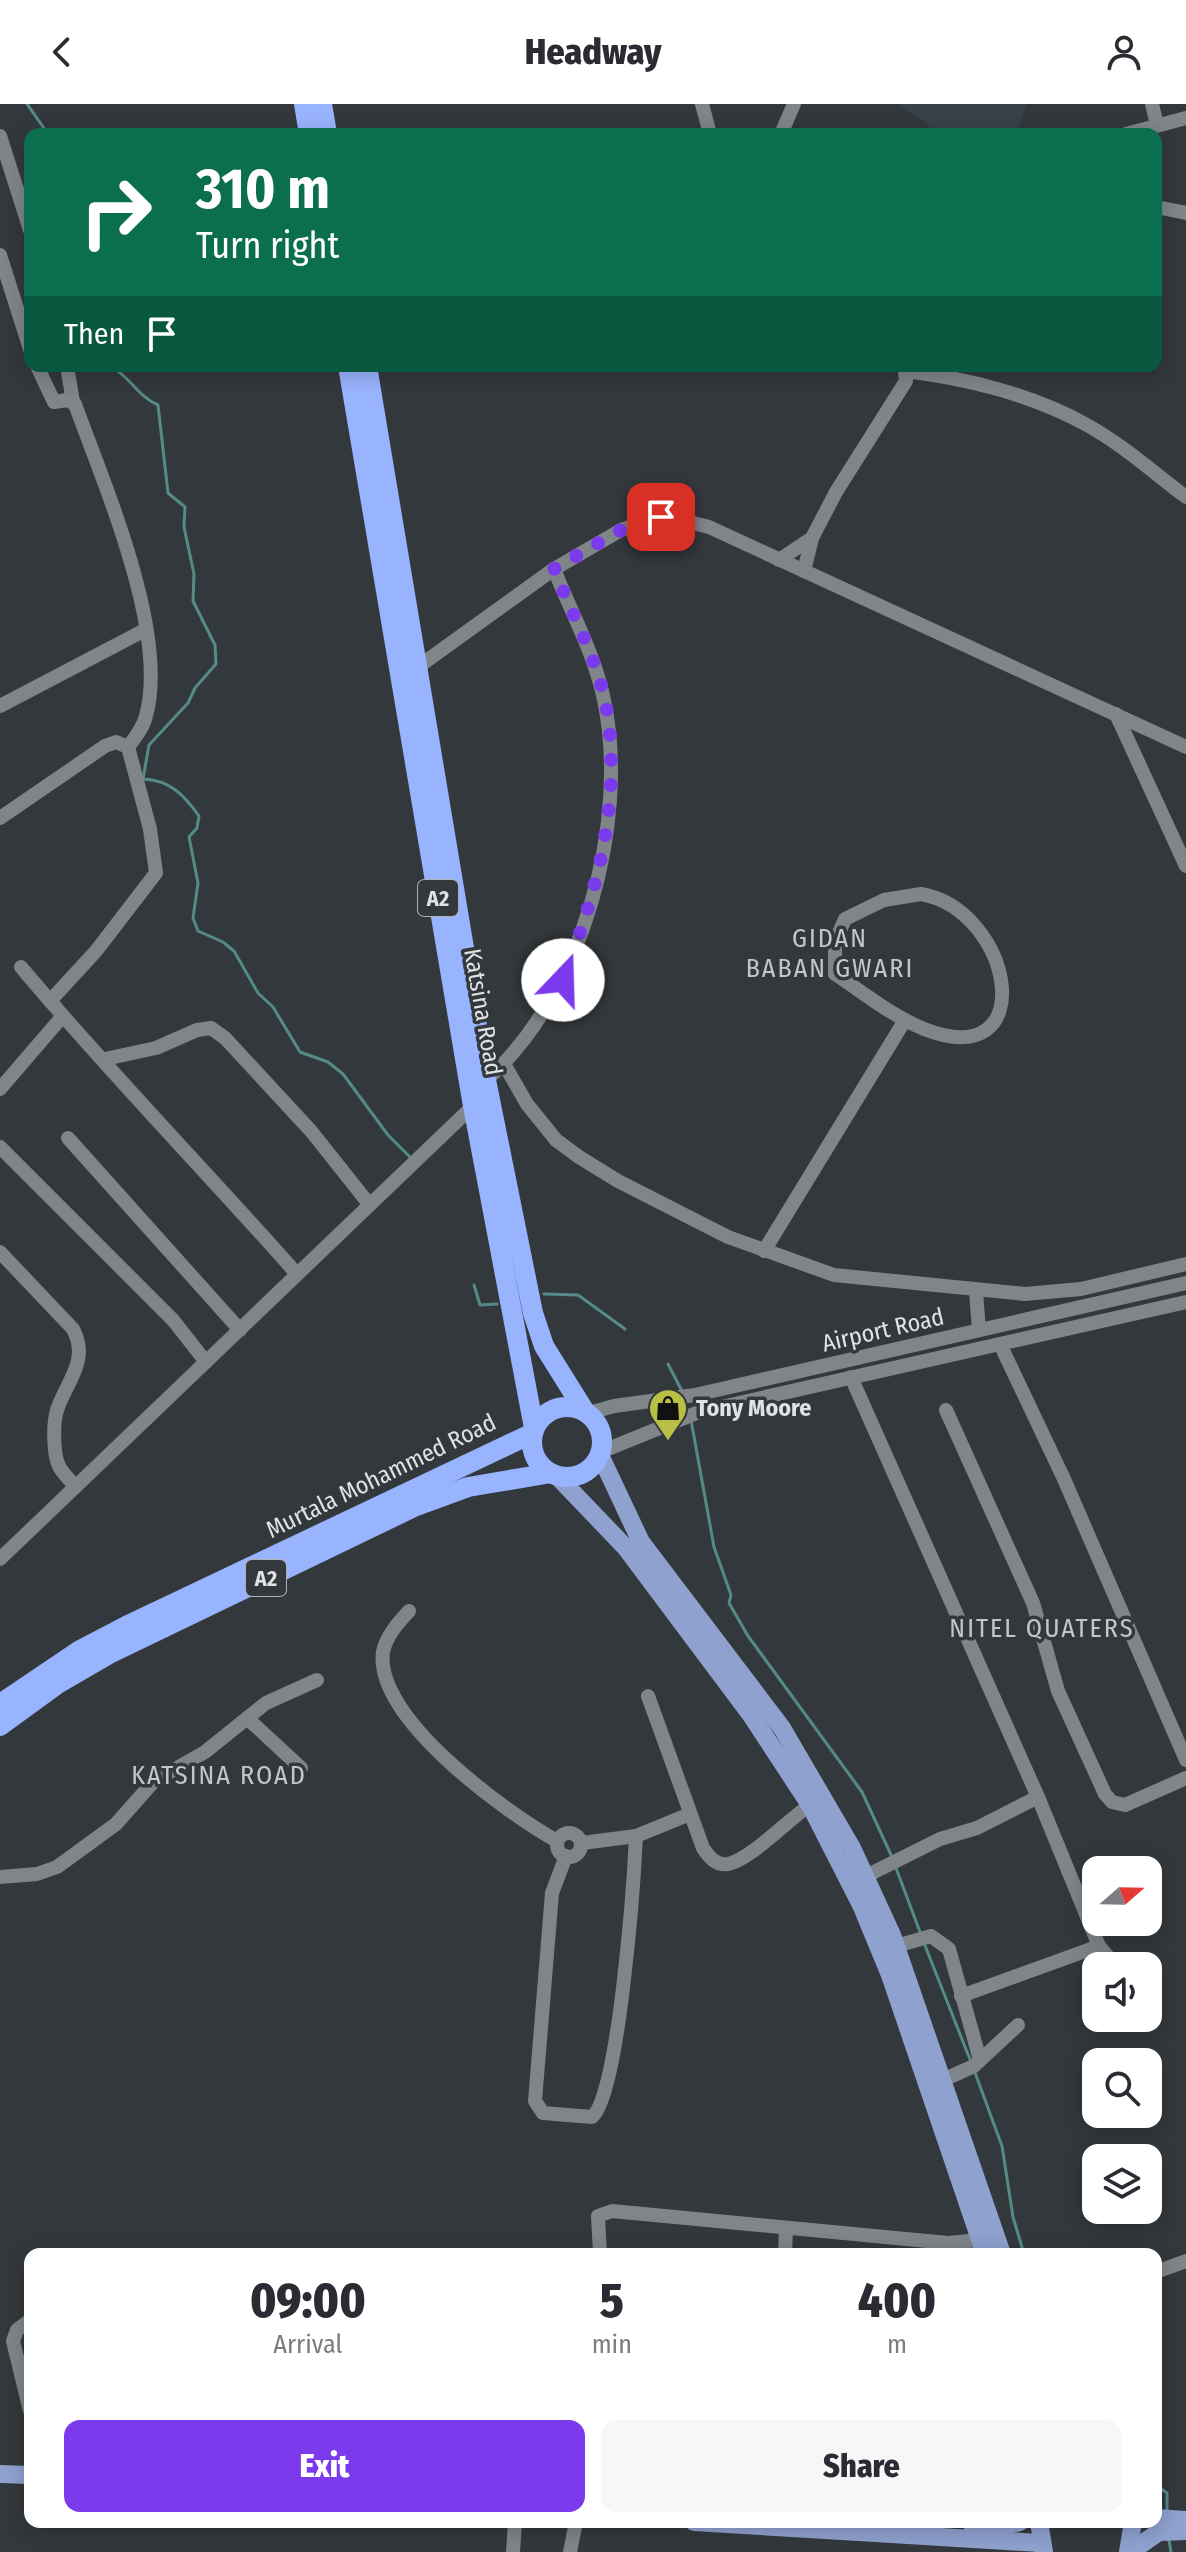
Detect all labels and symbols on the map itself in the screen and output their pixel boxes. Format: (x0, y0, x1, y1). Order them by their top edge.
pin (627, 483, 695, 551)
road number: A2 (418, 880, 458, 916)
district label: GIDAN BABAN GWARI (746, 923, 914, 984)
position arrow (521, 938, 605, 1022)
street label: Katsina Road (458, 946, 508, 1078)
street label: Airport Road (819, 1302, 947, 1358)
shop icon: Tony Moore (647, 1387, 689, 1442)
place label: Tony Moore (696, 1394, 811, 1422)
street label: Murtala Mohammed Road (262, 1408, 500, 1544)
road number: A2 (246, 1560, 286, 1596)
district label: NITEL QUATERS (949, 1613, 1135, 1644)
district label: KATSINA ROAD (131, 1760, 307, 1791)
north arrow (1082, 1856, 1162, 1936)

